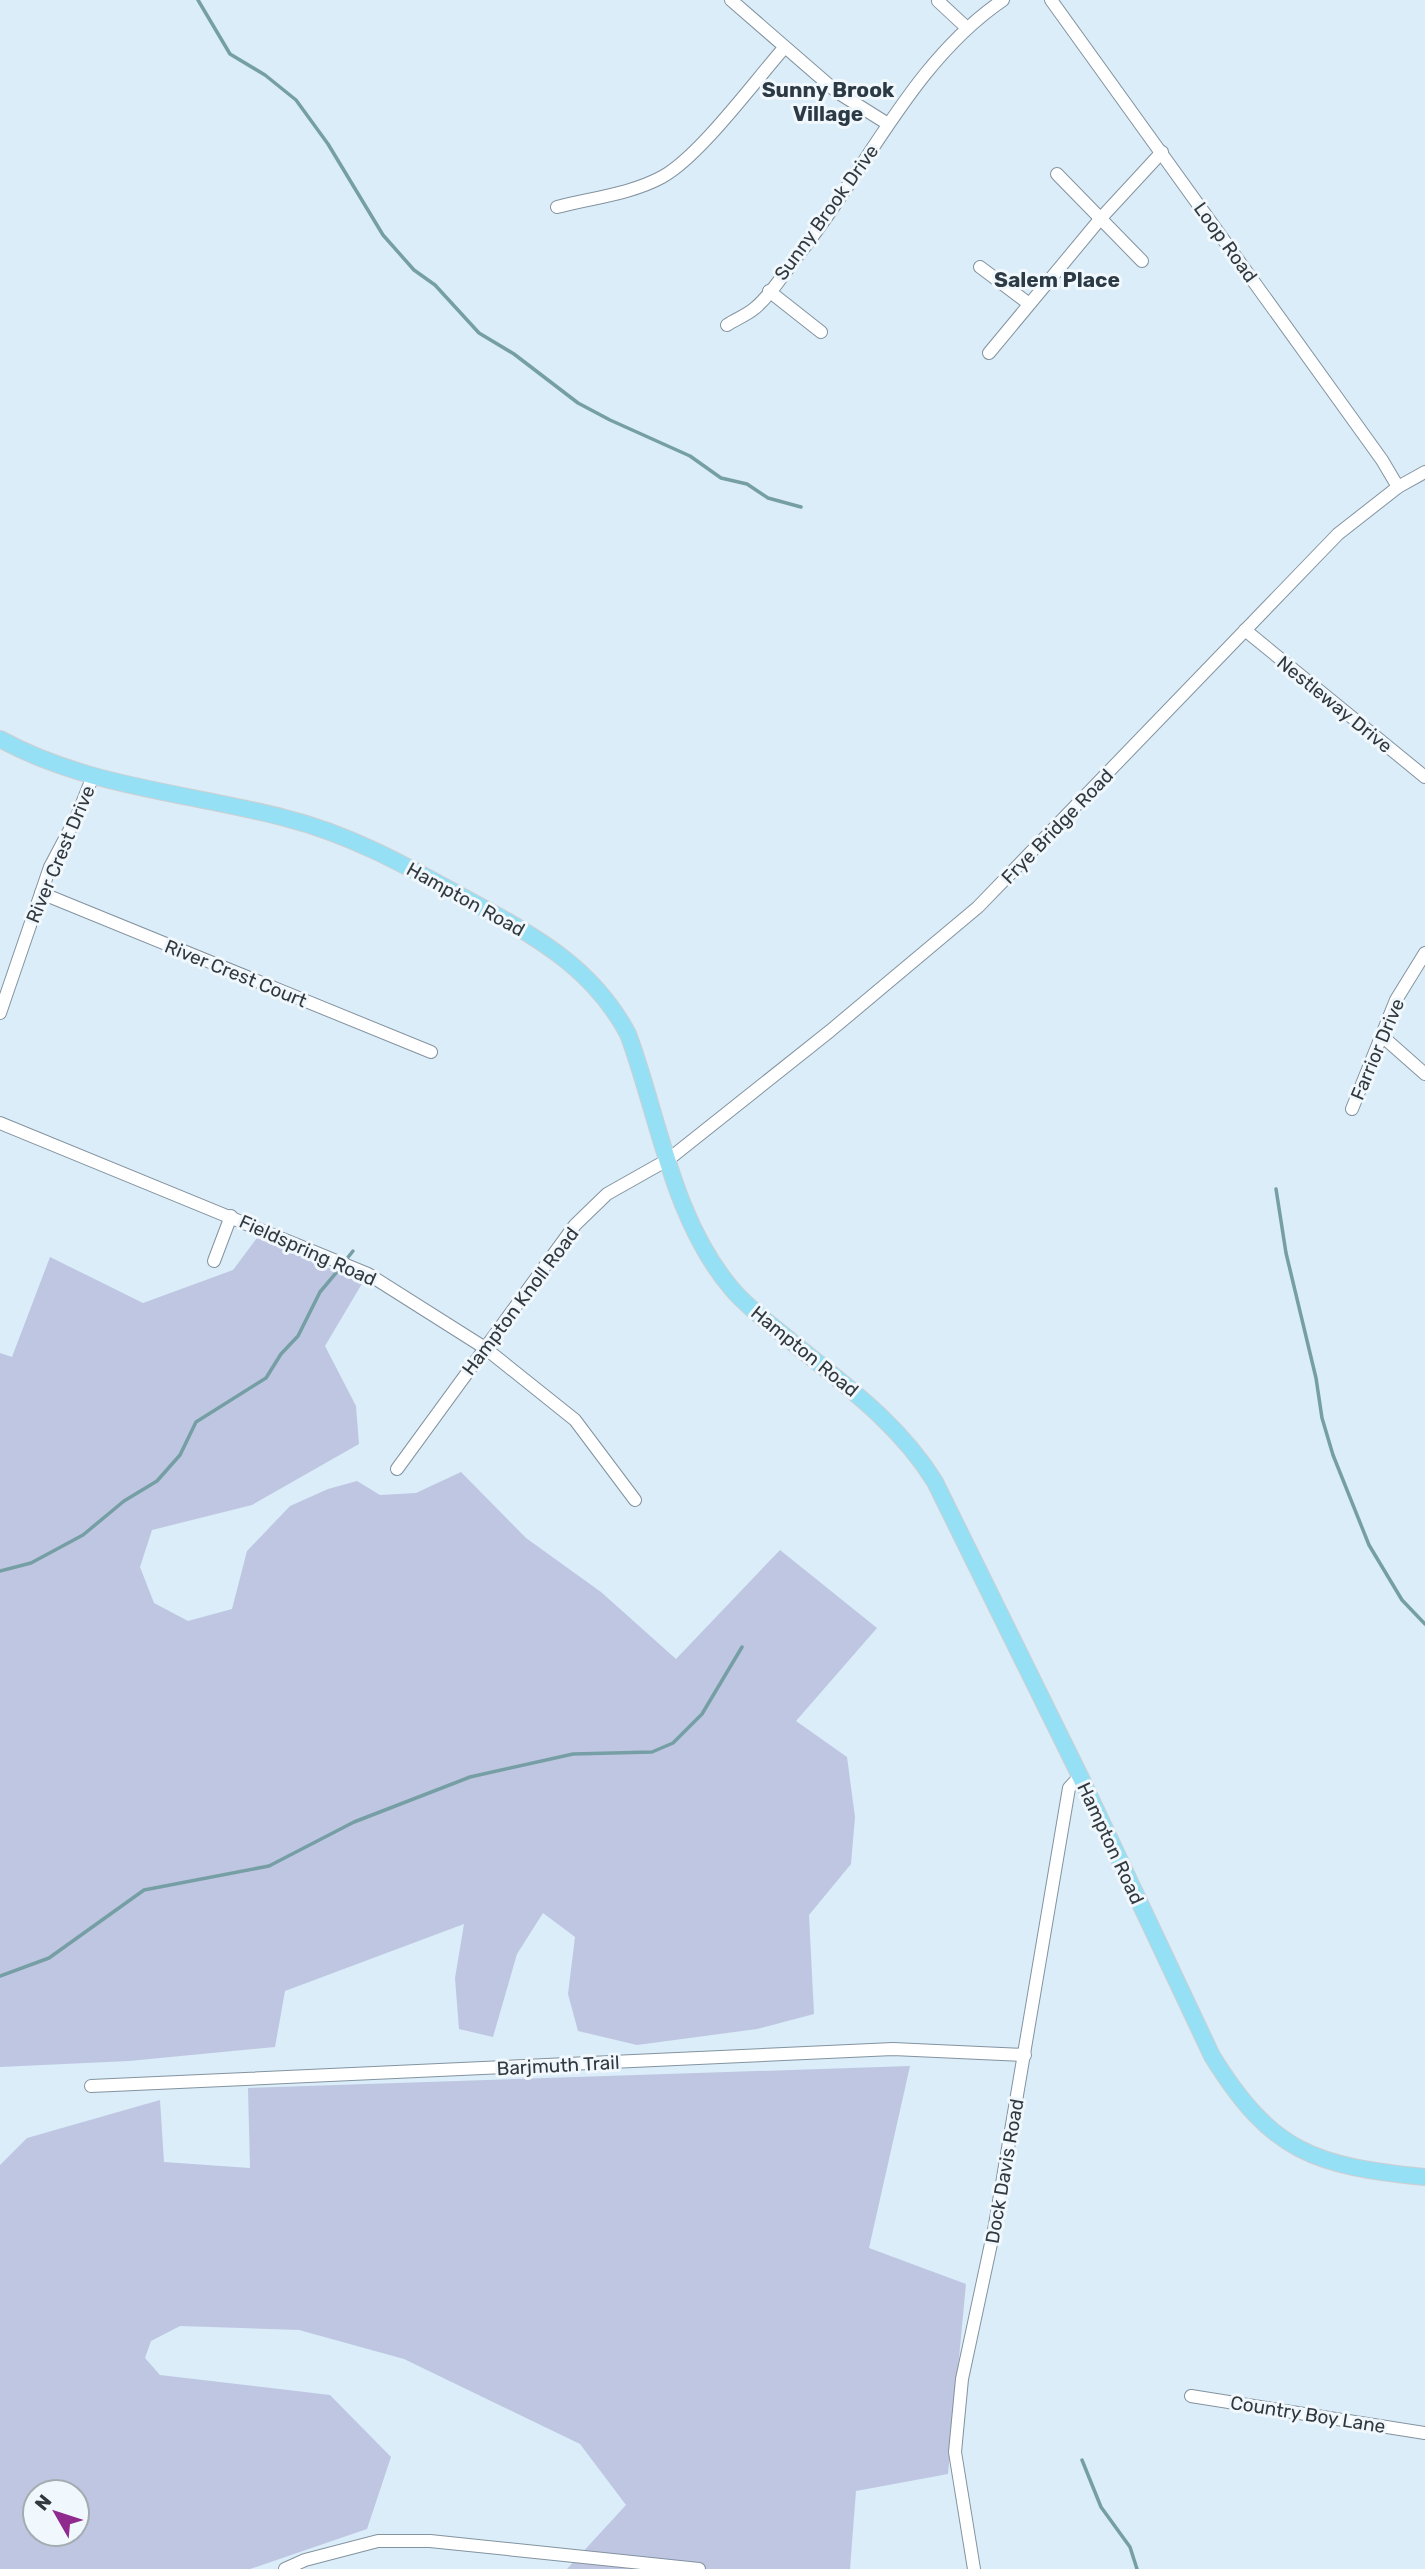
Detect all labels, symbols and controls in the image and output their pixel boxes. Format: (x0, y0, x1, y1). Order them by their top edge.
district label: Sunny Brook Village (762, 77, 895, 126)
street label: Sunny Brook Drive (769, 140, 883, 285)
street label: Loop Road (1189, 198, 1262, 287)
district label: Salem Place (994, 267, 1120, 292)
street label: Nestleway Drive (1272, 651, 1397, 758)
street label: Frye Bridge Road (997, 764, 1118, 889)
street label: River Crest Drive (21, 782, 100, 926)
street label: Hampton Road (403, 857, 529, 941)
street label: River Crest Court (161, 935, 311, 1013)
street label: Farrior Drive (1346, 995, 1409, 1103)
street label: Fieldspring Road (236, 1210, 380, 1291)
street label: Hampton Knoll Road (457, 1223, 584, 1380)
street label: Hampton Road (746, 1301, 863, 1402)
street label: Hampton Road (1072, 1779, 1149, 1908)
street label: Barjmuth Trail (496, 2051, 620, 2080)
street label: Dock Davis Road (980, 2097, 1029, 2245)
street label: Country Boy Lane (1229, 2391, 1387, 2438)
north arrow (21, 2478, 91, 2548)
text: N (30, 2490, 56, 2515)

